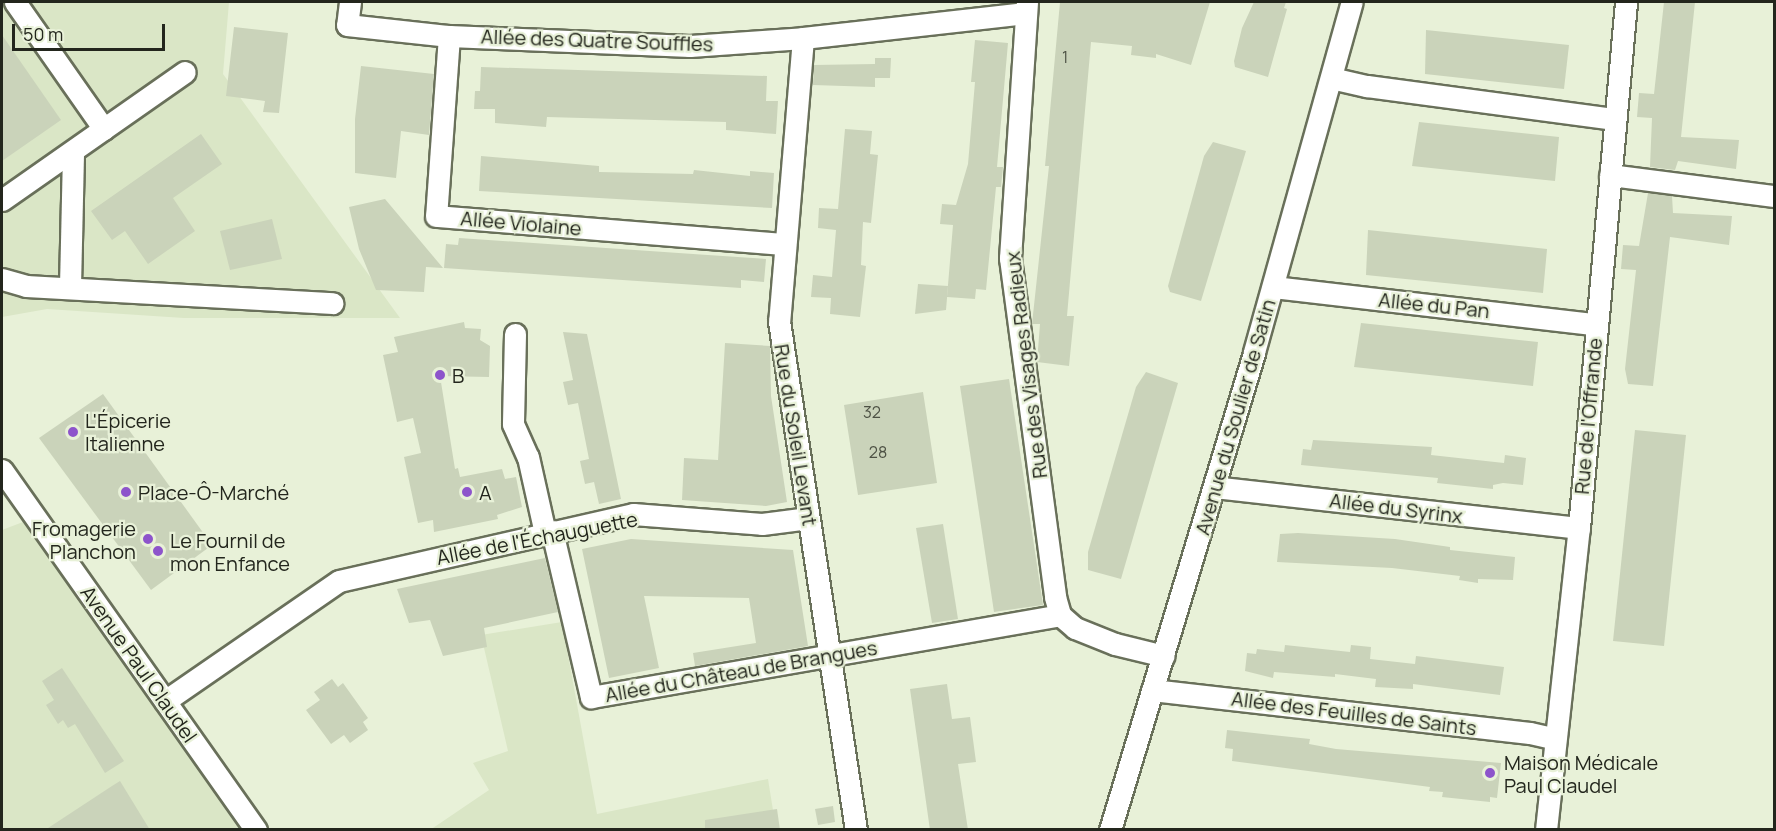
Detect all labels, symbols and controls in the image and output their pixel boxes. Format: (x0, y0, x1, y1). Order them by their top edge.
scale bar (15, 12, 168, 50)
text: 50 m (23, 22, 63, 46)
street label: Allée des Quatre Souffles (480, 24, 714, 56)
house number: 1 (1062, 47, 1068, 67)
street label: Allée Violaine (459, 206, 583, 240)
street label: Rue des Visages Radieux (1000, 250, 1052, 480)
street label: Allée du Pan (1377, 287, 1491, 323)
street label: Avenue du Soulier de Satin (1190, 296, 1280, 538)
street label: Rue de l'Offrande (1569, 337, 1607, 495)
street label: Rue du Soleil Levant (770, 342, 822, 528)
place label: B (452, 363, 464, 387)
marker: B (433, 368, 447, 382)
house number: 32 (863, 402, 881, 422)
place label: L'Épicerie Italienne (85, 408, 171, 455)
marker: L'Épicerie Italienne (66, 425, 80, 439)
house number: 28 (869, 442, 887, 462)
place label: Place-Ô-Marché (138, 480, 289, 504)
place label: A (479, 480, 492, 504)
marker: Place-Ô-Marché (119, 485, 133, 499)
marker: A (460, 485, 474, 499)
street label: Allée du Syrinx (1328, 488, 1464, 528)
street label: Allée de l'Échauguette (434, 507, 640, 569)
place label: Fromagerie Planchon (32, 516, 136, 563)
place label: Le Fournil de mon Enfance (170, 528, 290, 575)
marker: Fromagerie Planchon (141, 532, 155, 546)
marker: Le Fournil de mon Enfance (151, 544, 165, 558)
street label: Avenue Paul Claudel (76, 581, 202, 747)
street label: Allée du Château de Brangues (603, 635, 879, 707)
street label: Allée des Feuilles de Saints (1230, 686, 1478, 740)
place label: Maison Médicale Paul Claudel (1504, 750, 1658, 797)
marker: Maison Médicale Paul Claudel (1481, 764, 1499, 782)

